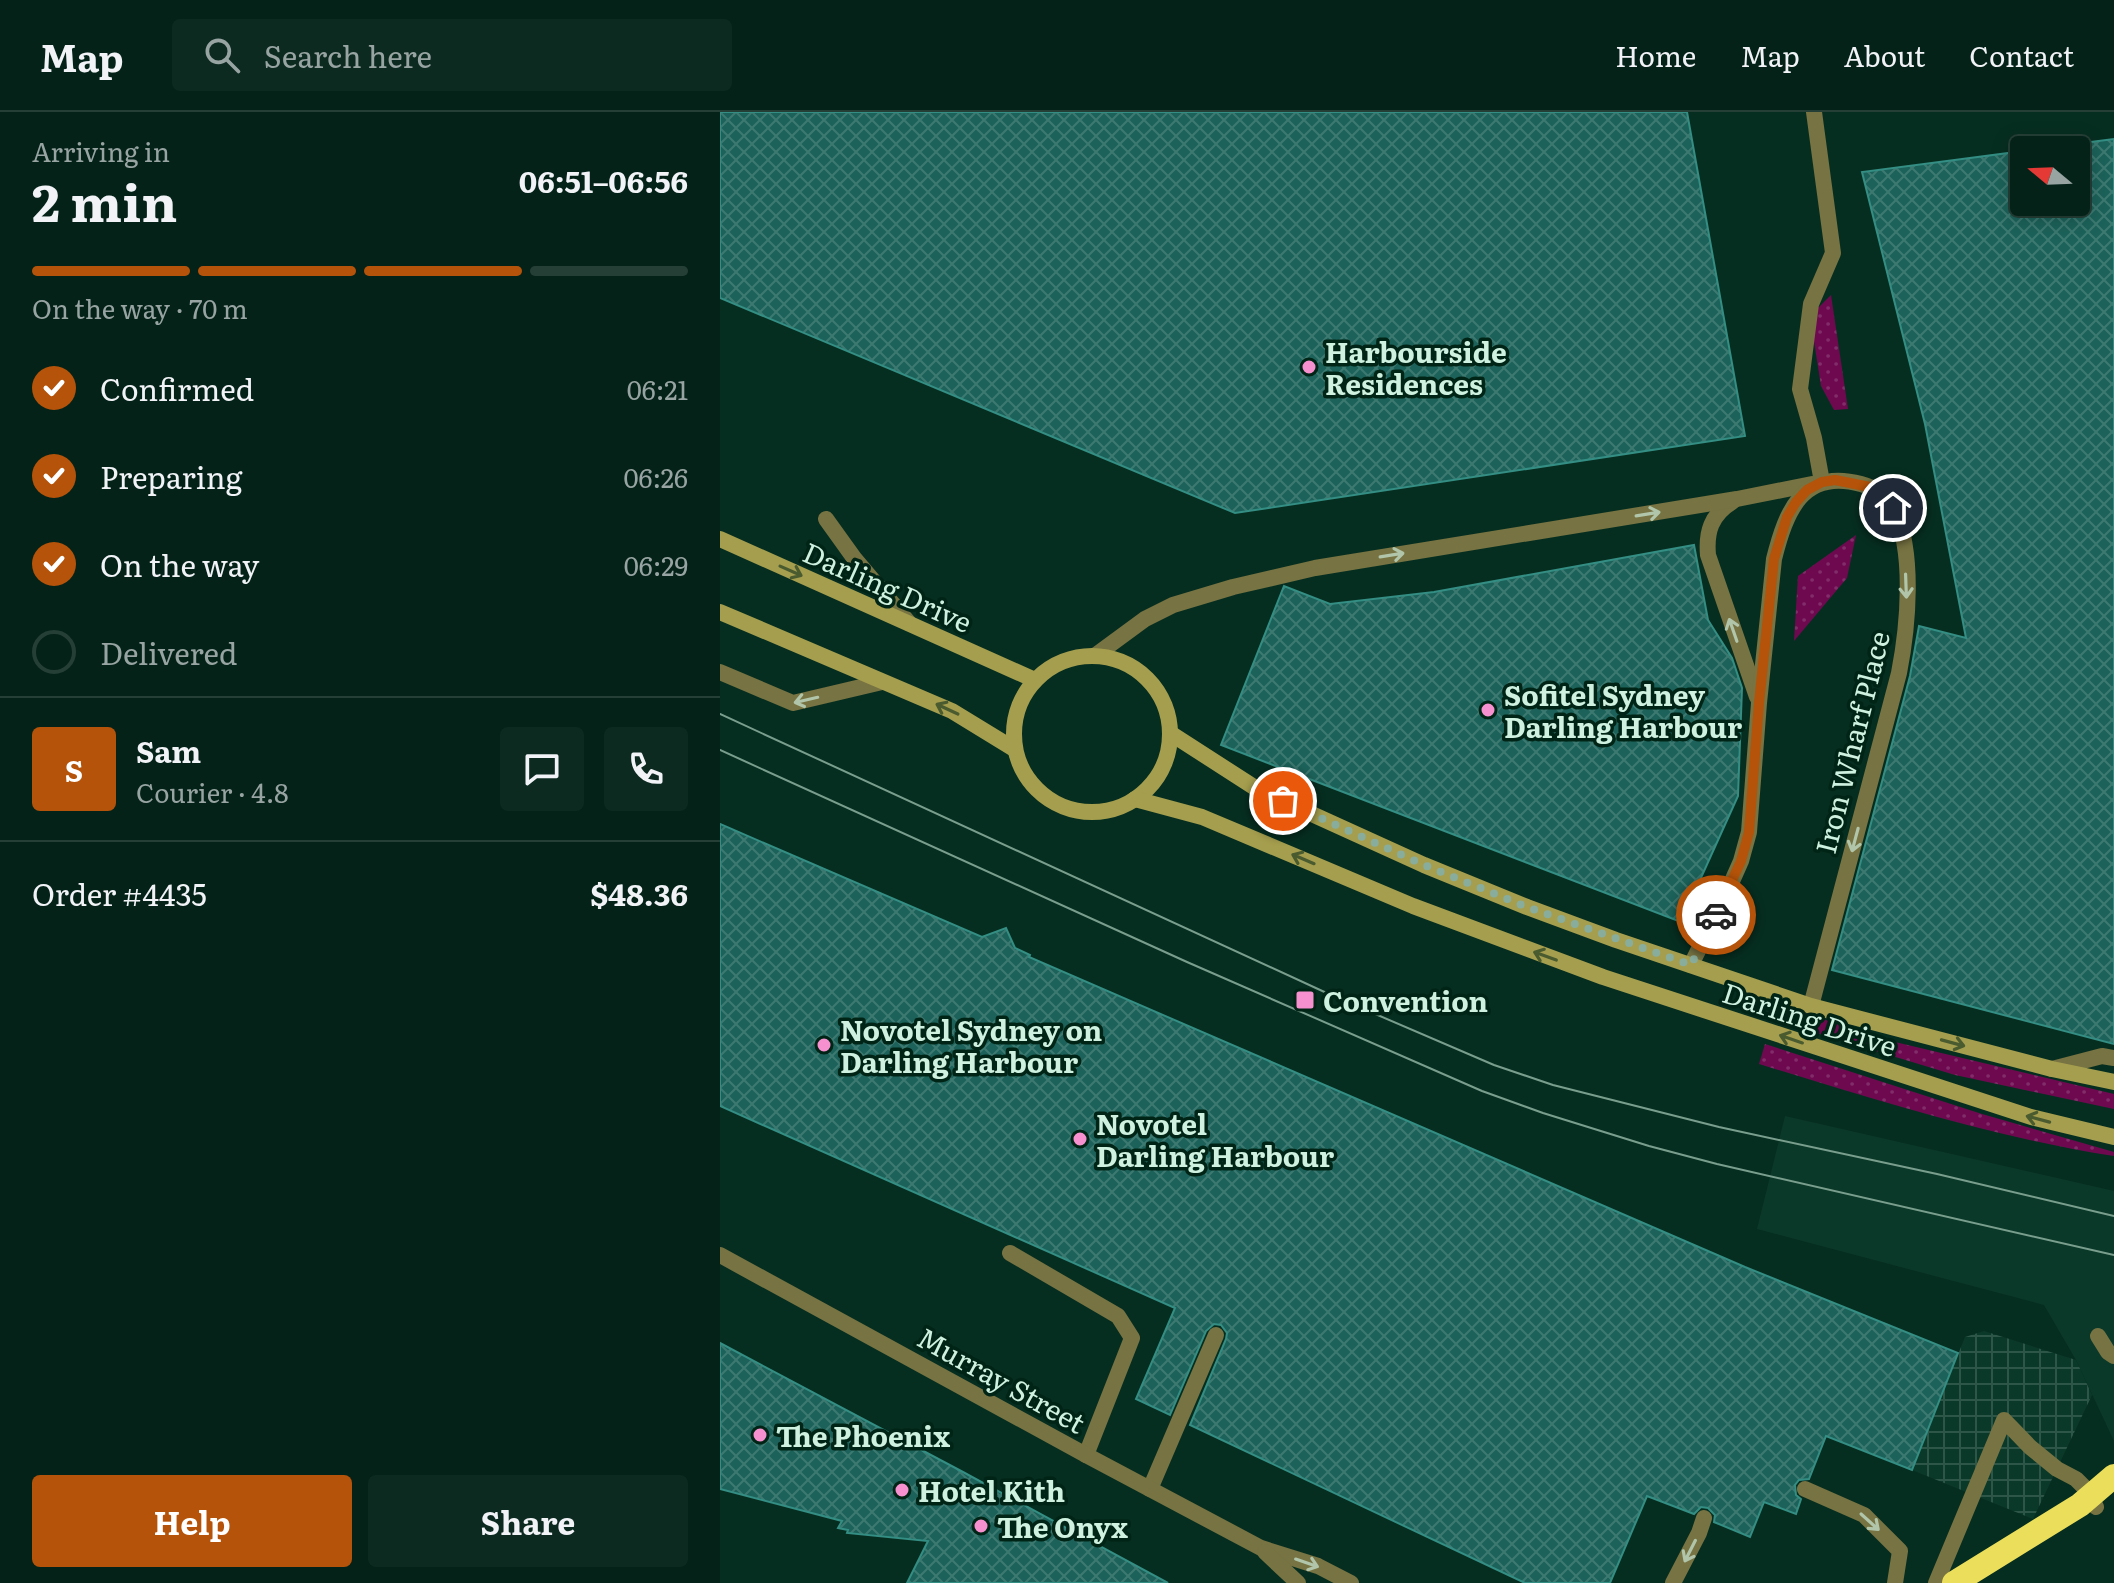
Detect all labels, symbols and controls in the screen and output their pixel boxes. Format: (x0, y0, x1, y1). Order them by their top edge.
search box (172, 19, 732, 91)
text: Map (40, 27, 124, 84)
icon: search (200, 33, 244, 77)
text: Search here (264, 33, 432, 77)
text: Home (1615, 34, 1696, 76)
text: Map (1740, 34, 1800, 76)
text: About (1844, 34, 1925, 76)
text: Contact (1969, 34, 2074, 76)
text: Arriving in (32, 131, 170, 170)
north arrow (2010, 136, 2090, 216)
map controls (2010, 136, 2090, 216)
text: 06:51–06:56 (519, 158, 688, 202)
text: 2 min (32, 161, 177, 238)
text: On the way · 70 m (32, 288, 248, 327)
place label: Harbourside Residences (1325, 330, 1507, 404)
marker: Harbourside Residences (1300, 358, 1318, 376)
icon: check (32, 366, 76, 410)
text: Confirmed (100, 366, 254, 410)
text: 06:21 (627, 369, 688, 408)
icon: check (32, 454, 76, 498)
text: Preparing (100, 454, 242, 498)
text: 06:26 (623, 457, 688, 496)
pin (1859, 474, 1927, 542)
icon: home (1871, 486, 1915, 530)
one-way arrow (1635, 505, 1661, 520)
street label: Darling Drive (797, 530, 979, 642)
icon: check (32, 542, 76, 586)
text: On the way (100, 542, 259, 586)
text: 06:29 (624, 545, 688, 584)
one-way arrow (1379, 547, 1404, 562)
one-way arrow (779, 564, 803, 579)
one-way arrow (1899, 572, 1914, 599)
one-way arrow (1725, 618, 1740, 643)
street label: Iron Wharf Place (1803, 626, 1899, 858)
text: Delivered (100, 630, 237, 674)
place label: Sofitel Sydney Darling Harbour (1504, 673, 1742, 747)
one-way arrow (794, 693, 820, 708)
one-way arrow (936, 701, 960, 716)
marker: Sofitel Sydney Darling Harbour (1479, 701, 1497, 719)
button: chat (500, 727, 584, 811)
button: phone (604, 727, 688, 811)
text: Sam (136, 728, 201, 772)
text: S (65, 747, 83, 791)
pin (1249, 767, 1317, 835)
text: Courier · 4.8 (136, 772, 289, 811)
icon: bag (1261, 779, 1305, 823)
one-way arrow (1847, 826, 1862, 852)
one-way arrow (1291, 850, 1316, 865)
text: Order #4435 (32, 871, 207, 915)
text: $48.36 (590, 871, 688, 915)
courier (1676, 875, 1756, 955)
icon: car (1694, 893, 1738, 937)
one-way arrow (1533, 948, 1557, 962)
street label: Darling Drive (1717, 970, 1903, 1066)
place label: Convention (1323, 979, 1488, 1021)
marker: Convention (1294, 989, 1316, 1011)
place label: Novotel Sydney on Darling Harbour (840, 1008, 1102, 1082)
one-way arrow (1778, 1031, 1803, 1046)
marker: Novotel Sydney on Darling Harbour (815, 1036, 833, 1054)
one-way arrow (1940, 1037, 1966, 1052)
place label: Novotel Darling Harbour (1096, 1102, 1334, 1176)
one-way arrow (2026, 1110, 2052, 1125)
marker: Novotel Darling Harbour (1071, 1130, 1089, 1148)
street label: Murray Street (910, 1315, 1094, 1443)
place label: The Phoenix (776, 1414, 950, 1456)
marker: The Phoenix (751, 1426, 769, 1444)
place label: Hotel Kith (918, 1469, 1065, 1511)
button: Help (32, 1475, 352, 1567)
button: Share (368, 1475, 688, 1567)
marker: Hotel Kith (893, 1481, 911, 1499)
place label: The Onyx (997, 1505, 1128, 1547)
one-way arrow (1859, 1512, 1880, 1531)
marker: The Onyx (972, 1517, 990, 1535)
one-way arrow (1681, 1539, 1696, 1562)
one-way arrow (1294, 1556, 1319, 1571)

